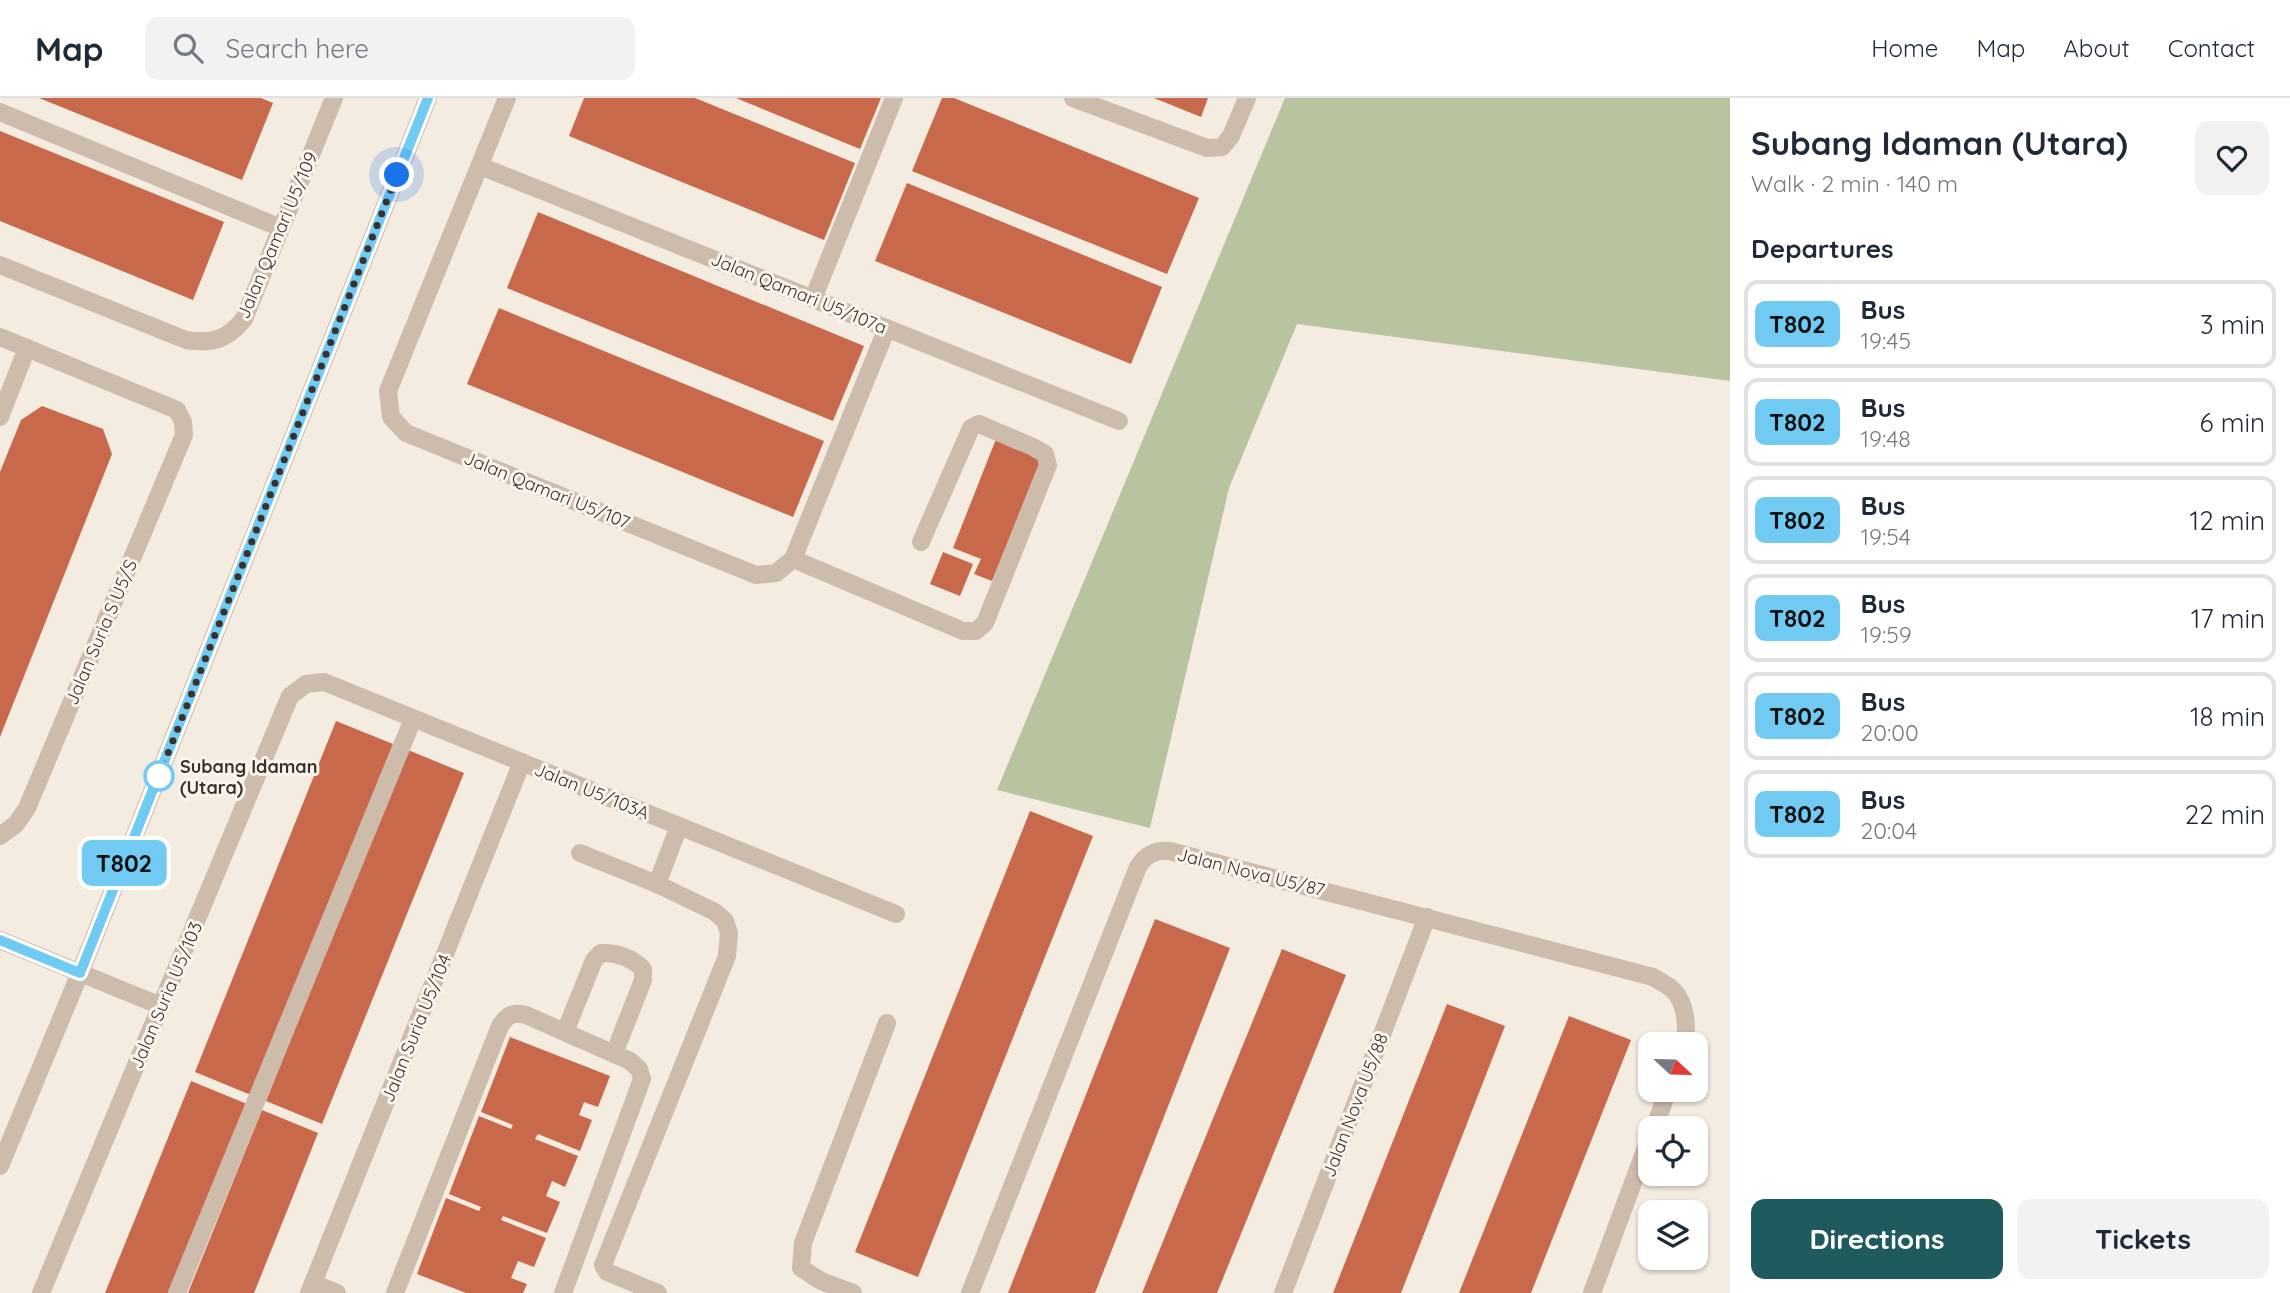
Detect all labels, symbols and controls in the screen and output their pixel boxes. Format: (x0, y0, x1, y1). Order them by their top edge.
search box (145, 17, 635, 80)
text: Map (35, 28, 103, 69)
icon: search (169, 29, 207, 67)
text: Search here (225, 32, 369, 65)
text: Home (1871, 33, 1938, 63)
text: Map (1976, 33, 2025, 63)
text: About (2063, 33, 2130, 63)
text: Contact (2168, 33, 2255, 63)
button: heart (2195, 121, 2269, 195)
text: Subang Idaman (Utara) (1751, 122, 2128, 163)
street label: Jalan Qamari U5/109 (231, 148, 323, 322)
your location (379, 157, 414, 192)
text: Walk · 2 min · 140 m (1751, 169, 1958, 198)
text: Departures (1751, 232, 1894, 265)
street label: Jalan Qamari U5/107a (708, 247, 890, 339)
text: Bus (1861, 293, 1905, 326)
text: 3 min (2200, 308, 2265, 341)
text: T802 (1769, 309, 1826, 339)
text: 19:45 (1861, 326, 1911, 355)
text: Bus (1861, 391, 1905, 424)
text: 6 min (2200, 406, 2265, 439)
text: T802 (1769, 407, 1826, 437)
text: 19:48 (1861, 424, 1911, 453)
street label: Jalan Qamari U5/107 (461, 446, 633, 534)
text: Bus (1861, 489, 1905, 522)
text: 12 min (2190, 504, 2265, 537)
text: T802 (1769, 505, 1826, 535)
text: 19:54 (1861, 522, 1911, 551)
street label: Jalan Suria S U5/S (60, 556, 142, 708)
text: Bus (1861, 587, 1905, 620)
text: 17 min (2191, 602, 2265, 635)
text: T802 (1769, 603, 1826, 633)
text: 19:59 (1861, 620, 1912, 649)
text: Bus (1861, 685, 1905, 718)
text: 18 min (2190, 700, 2265, 733)
text: T802 (1769, 701, 1826, 731)
text: 20:00 (1861, 718, 1919, 747)
place label: Subang Idaman (Utara) (180, 755, 317, 799)
street label: Jalan U5/103A (531, 757, 653, 825)
marker: Subang Idaman (Utara) (144, 761, 174, 791)
text: Bus (1861, 783, 1905, 816)
text: 22 min (2185, 798, 2265, 831)
text: T802 (1769, 799, 1826, 829)
text: 20:04 (1861, 816, 1917, 845)
line badge: T802 (75, 840, 173, 886)
street label: Jalan Nova U5/87 (1175, 843, 1327, 901)
text: T802 (96, 848, 152, 878)
street label: Jalan Suria U5/103 (125, 918, 207, 1072)
street label: Jalan Suria U5/104 (376, 951, 456, 1105)
street label: Jalan Nova U5/88 (1317, 1030, 1393, 1180)
north arrow (1638, 1032, 1708, 1102)
map controls (1638, 1032, 1708, 1270)
button: locate (1638, 1116, 1708, 1186)
button: Directions (1751, 1199, 2003, 1279)
button: Tickets (2017, 1199, 2269, 1279)
button: layers (1638, 1200, 1708, 1270)

